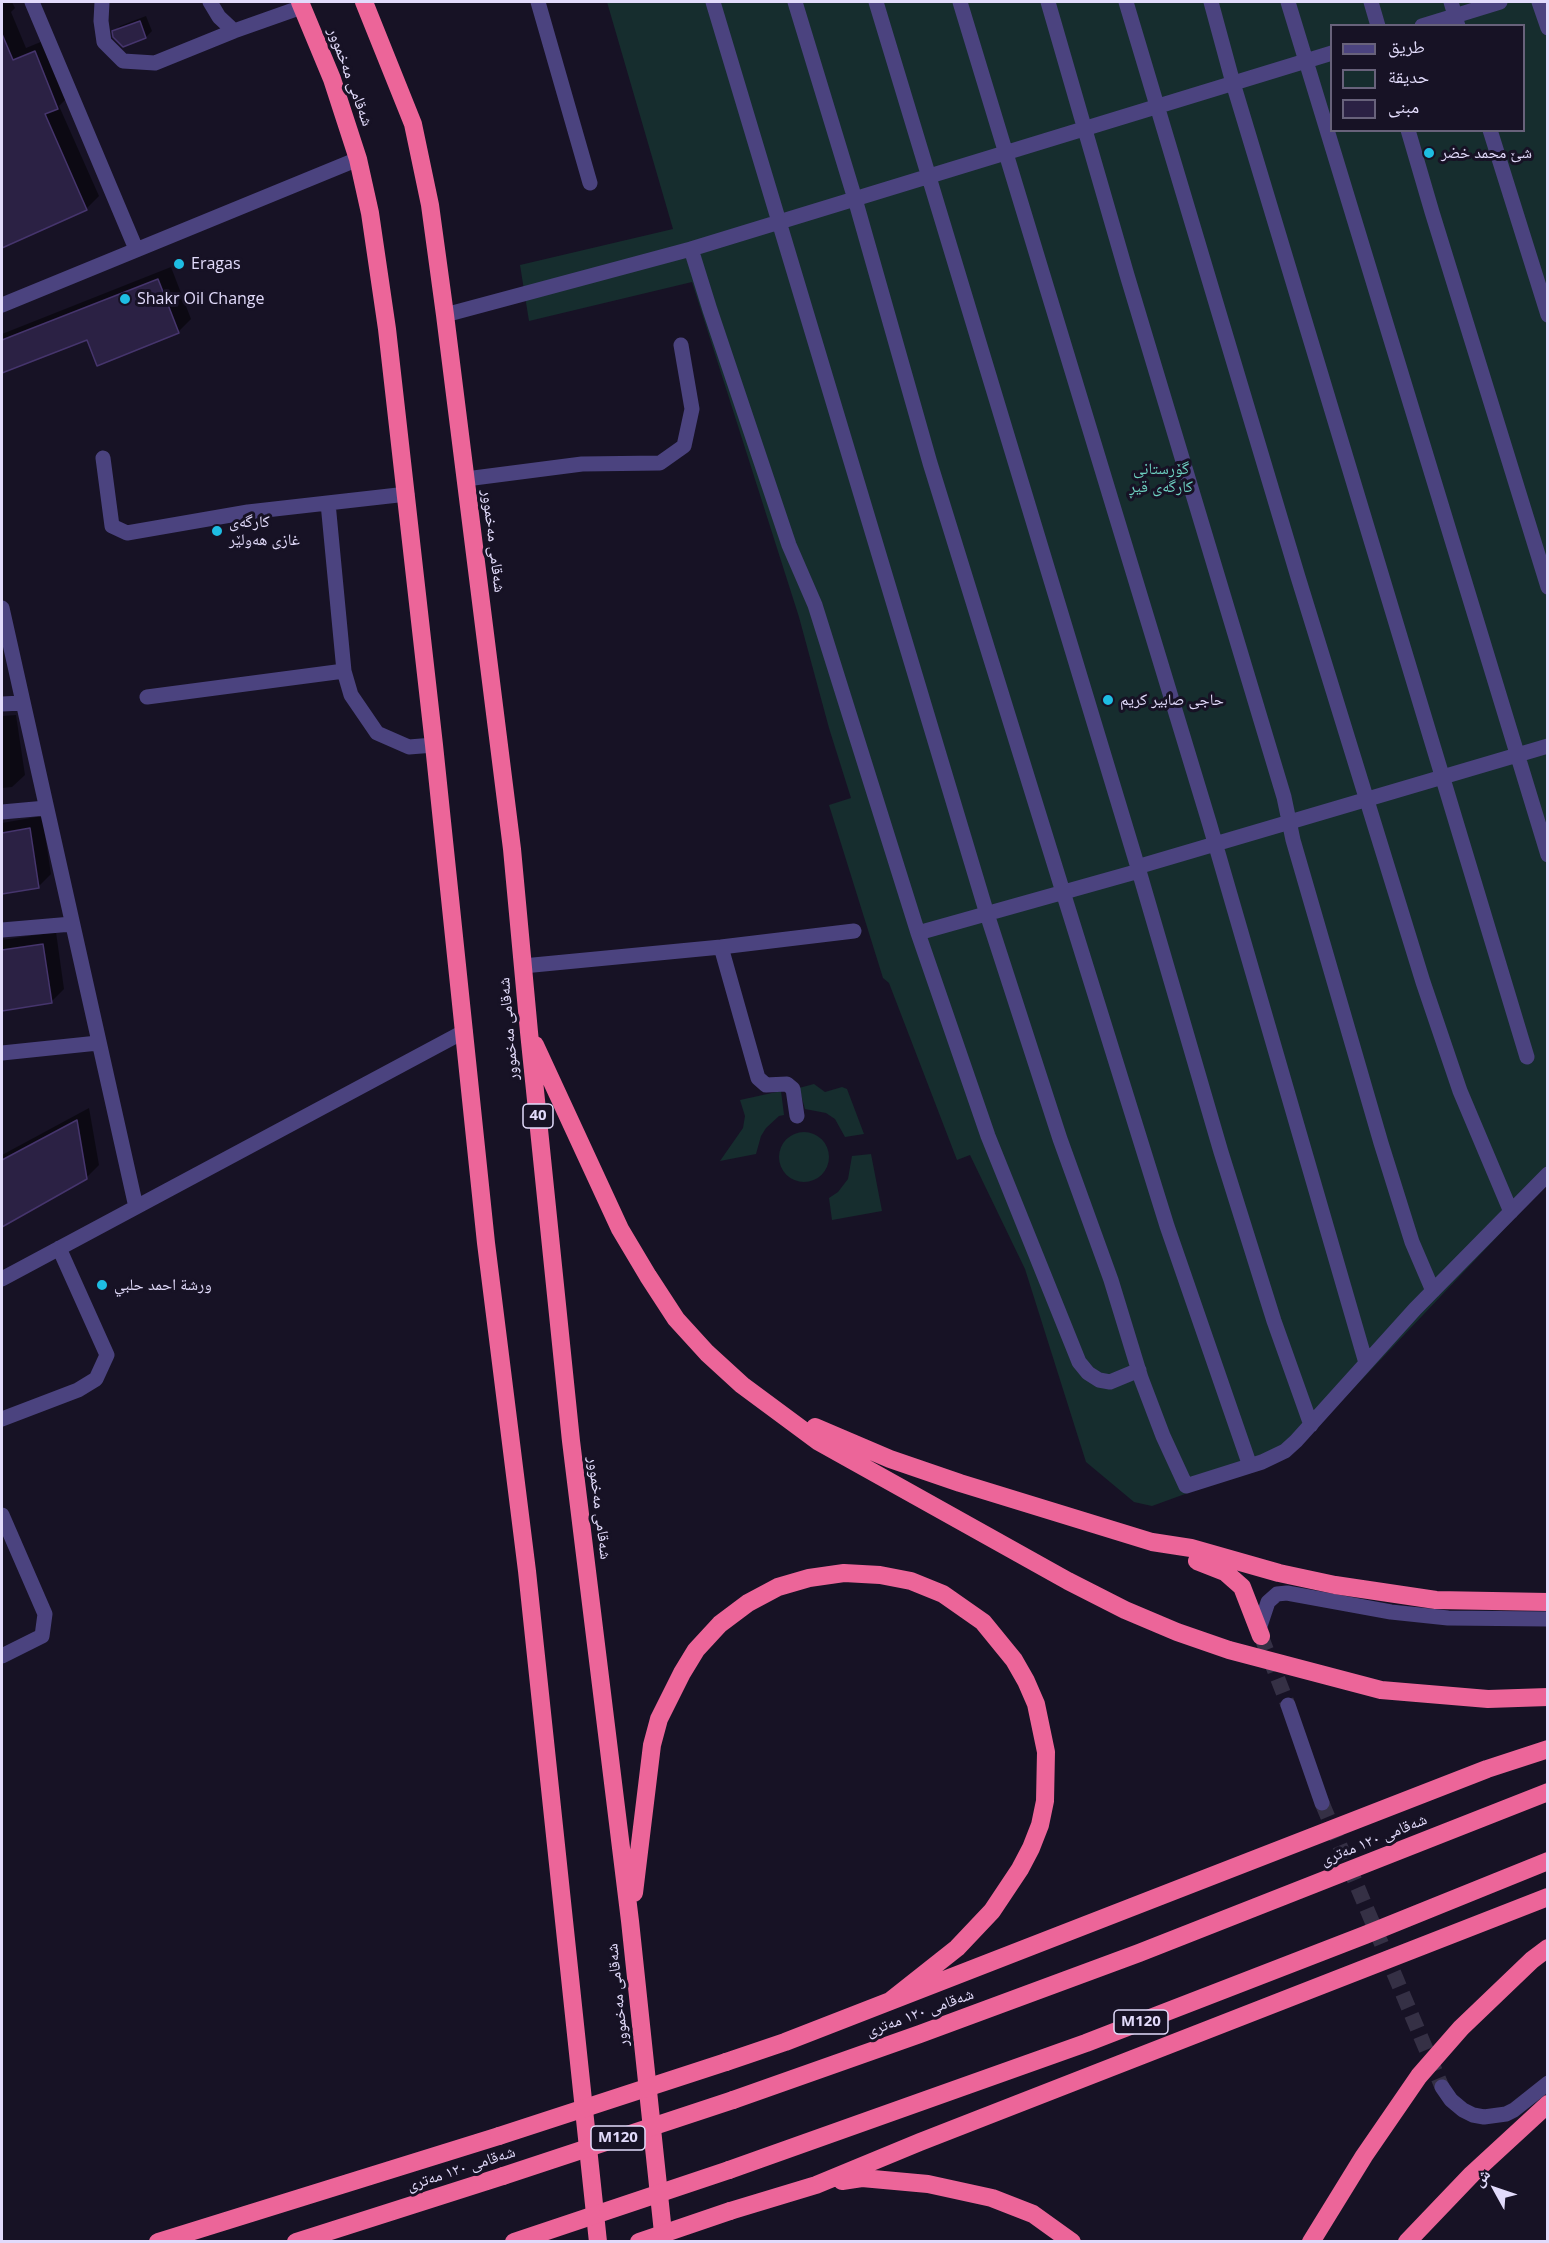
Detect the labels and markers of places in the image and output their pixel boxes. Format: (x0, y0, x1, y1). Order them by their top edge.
place label: شێ محمد خضر (1441, 143, 1532, 163)
marker: شێ محمد خضر (1422, 146, 1436, 160)
place label: Eragas (191, 254, 241, 274)
marker: Eragas (172, 257, 186, 271)
place label: Shakr Oil Change (137, 289, 265, 309)
marker: Shakr Oil Change (118, 292, 132, 306)
place label: کارگەی غازی هەولێر (229, 512, 300, 550)
marker: کارگەی غازی هەولێر (210, 524, 224, 538)
place label: حاجی صابیر کریم (1120, 690, 1224, 710)
marker: حاجی صابیر کریم (1101, 693, 1115, 707)
place label: ورشة احمد حلبي (114, 1275, 212, 1295)
marker: ورشة احمد حلبي (95, 1278, 109, 1292)

